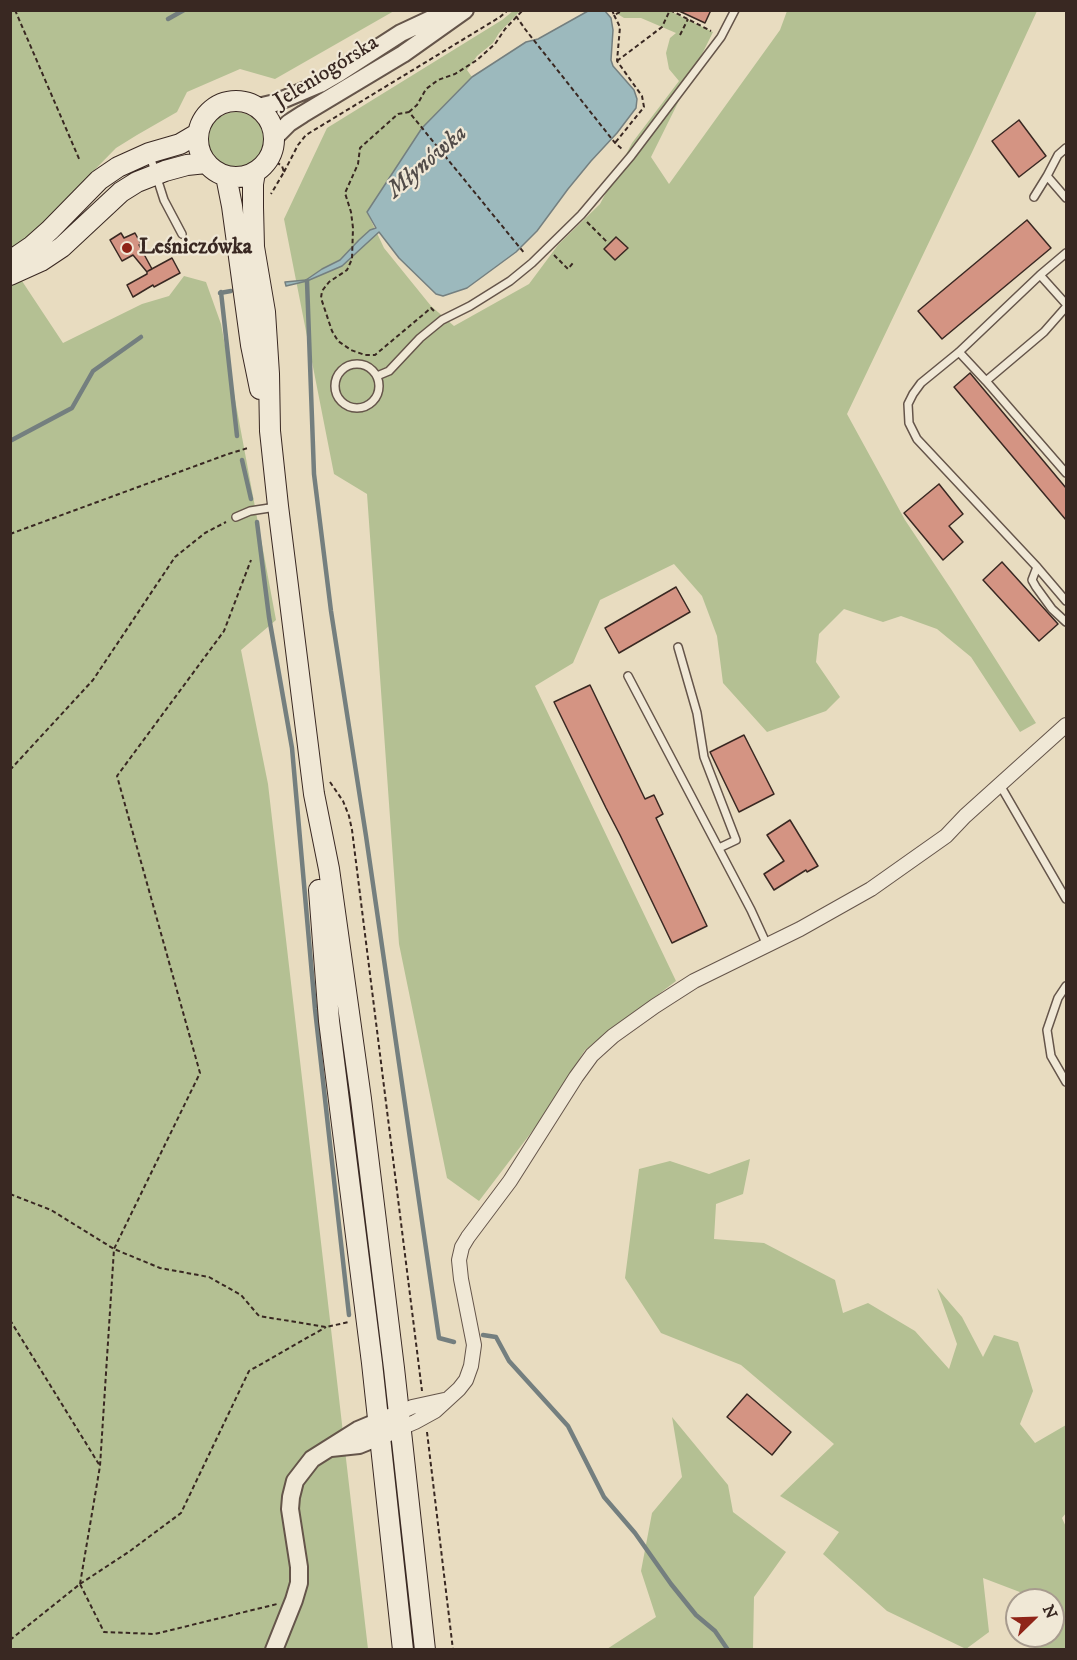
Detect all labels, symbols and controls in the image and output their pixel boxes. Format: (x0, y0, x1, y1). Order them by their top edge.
street label: Jeleniogórska (270, 31, 384, 115)
water label: Młynówka (382, 120, 474, 206)
place label: Leśniczówka (139, 235, 252, 261)
marker: Leśniczówka (120, 241, 134, 255)
north arrow (1005, 1588, 1065, 1648)
text: N (1038, 1602, 1061, 1622)

